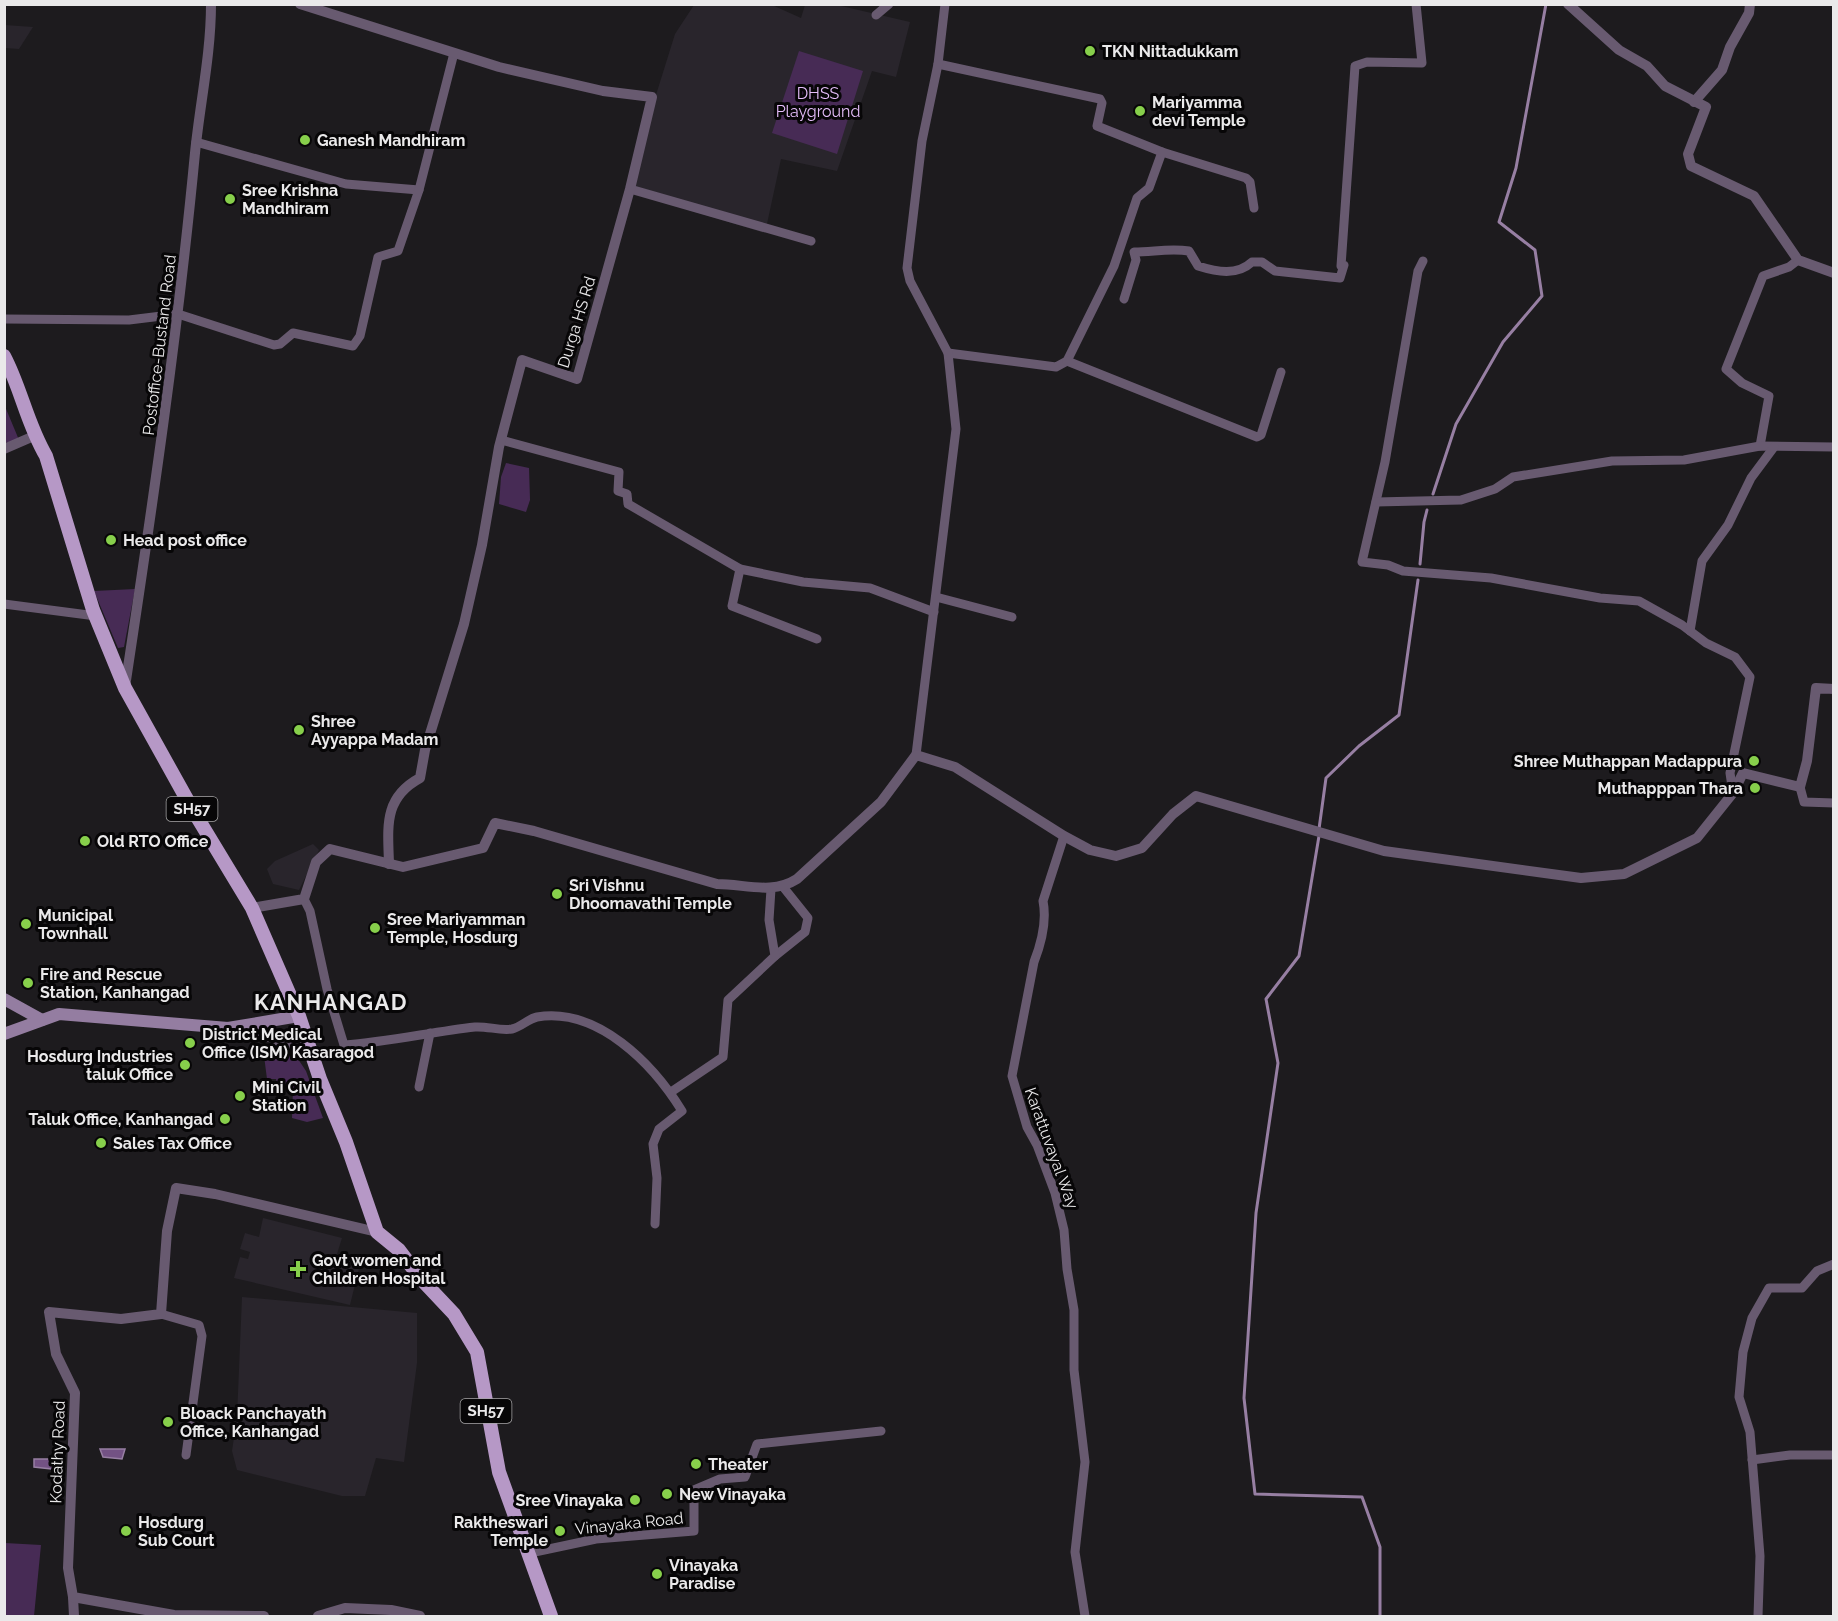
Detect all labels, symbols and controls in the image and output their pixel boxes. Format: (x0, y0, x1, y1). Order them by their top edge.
place label: TKN Nittadukkam (1102, 42, 1238, 61)
marker: TKN Nittadukkam (1083, 44, 1097, 58)
park label: DHSS Playground (776, 84, 860, 121)
place label: Mariyamma devi Temple (1152, 93, 1246, 130)
marker: Mariyamma devi Temple (1133, 104, 1147, 118)
place label: Ganesh Mandhiram (317, 131, 465, 150)
marker: Ganesh Mandhiram (298, 133, 312, 147)
place label: Sree Krishna Mandhiram (242, 181, 338, 218)
marker: Sree Krishna Mandhiram (223, 192, 237, 206)
street label: Postoffice-Bustand Road (139, 254, 180, 437)
street label: Durga HS Rd (554, 274, 599, 370)
place label: Head post office (123, 531, 247, 550)
marker: Head post office (104, 533, 118, 547)
place label: Shree Ayyappa Madam (311, 712, 438, 749)
marker: Shree Ayyappa Madam (292, 723, 306, 737)
place label: Shree Muthappan Madappura (1514, 752, 1742, 771)
marker: Shree Muthappan Madappura (1747, 754, 1761, 768)
place label: Muthapppan Thara (1598, 779, 1743, 798)
marker: Muthapppan Thara (1748, 781, 1762, 795)
road number: SH57 (166, 797, 218, 821)
place label: Old RTO Office (97, 832, 209, 851)
marker: Old RTO Office (78, 834, 92, 848)
place label: Sri Vishnu Dhoomavathi Temple (569, 876, 732, 913)
marker: Sri Vishnu Dhoomavathi Temple (550, 887, 564, 901)
place label: Municipal Townhall (38, 906, 114, 943)
place label: Sree Mariyamman Temple, Hosdurg (387, 910, 525, 947)
marker: Municipal Townhall (19, 917, 33, 931)
marker: Sree Mariyamman Temple, Hosdurg (368, 921, 382, 935)
place label: Fire and Rescue Station, Kanhangad (40, 965, 190, 1002)
marker: Fire and Rescue Station, Kanhangad (21, 976, 35, 990)
district label: KANHANGAD (254, 989, 408, 1015)
place label: District Medical Office (ISM) Kasaragod (202, 1025, 374, 1062)
marker: District Medical Office (ISM) Kasaragod (183, 1036, 197, 1050)
place label: Hosdurg Industries taluk Office (27, 1047, 173, 1084)
marker: Hosdurg Industries taluk Office (178, 1058, 192, 1072)
place label: Mini Civil Station (252, 1078, 321, 1115)
street label: Karattuvayal Way (1021, 1085, 1082, 1212)
marker: Mini Civil Station (233, 1089, 247, 1103)
place label: Taluk Office, Kanhangad (28, 1110, 213, 1129)
marker: Taluk Office, Kanhangad (218, 1112, 232, 1126)
place label: Sales Tax Office (113, 1134, 232, 1153)
marker: Sales Tax Office (94, 1136, 108, 1150)
place label: Govt women and Children Hospital (312, 1251, 446, 1288)
marker: Govt women and Children Hospital (289, 1260, 307, 1278)
road number: SH57 (460, 1399, 512, 1423)
street label: Kodathy Road (46, 1400, 69, 1504)
place label: Bloack Panchayath Office, Kanhangad (180, 1404, 326, 1441)
marker: Bloack Panchayath Office, Kanhangad (161, 1415, 175, 1429)
place label: Theater (708, 1455, 768, 1474)
marker: Theater (689, 1457, 703, 1471)
place label: New Vinayaka (679, 1485, 786, 1504)
marker: New Vinayaka (660, 1487, 674, 1501)
place label: Sree Vinayaka (515, 1491, 623, 1510)
marker: Sree Vinayaka (628, 1493, 642, 1507)
street label: Vinayaka Road (574, 1508, 684, 1539)
place label: Hosdurg Sub Court (138, 1513, 215, 1550)
place label: Raktheswari Temple (454, 1513, 548, 1550)
marker: Hosdurg Sub Court (119, 1524, 133, 1538)
marker: Raktheswari Temple (553, 1524, 567, 1538)
place label: Vinayaka Paradise (669, 1556, 738, 1593)
marker: Vinayaka Paradise (650, 1567, 664, 1581)

